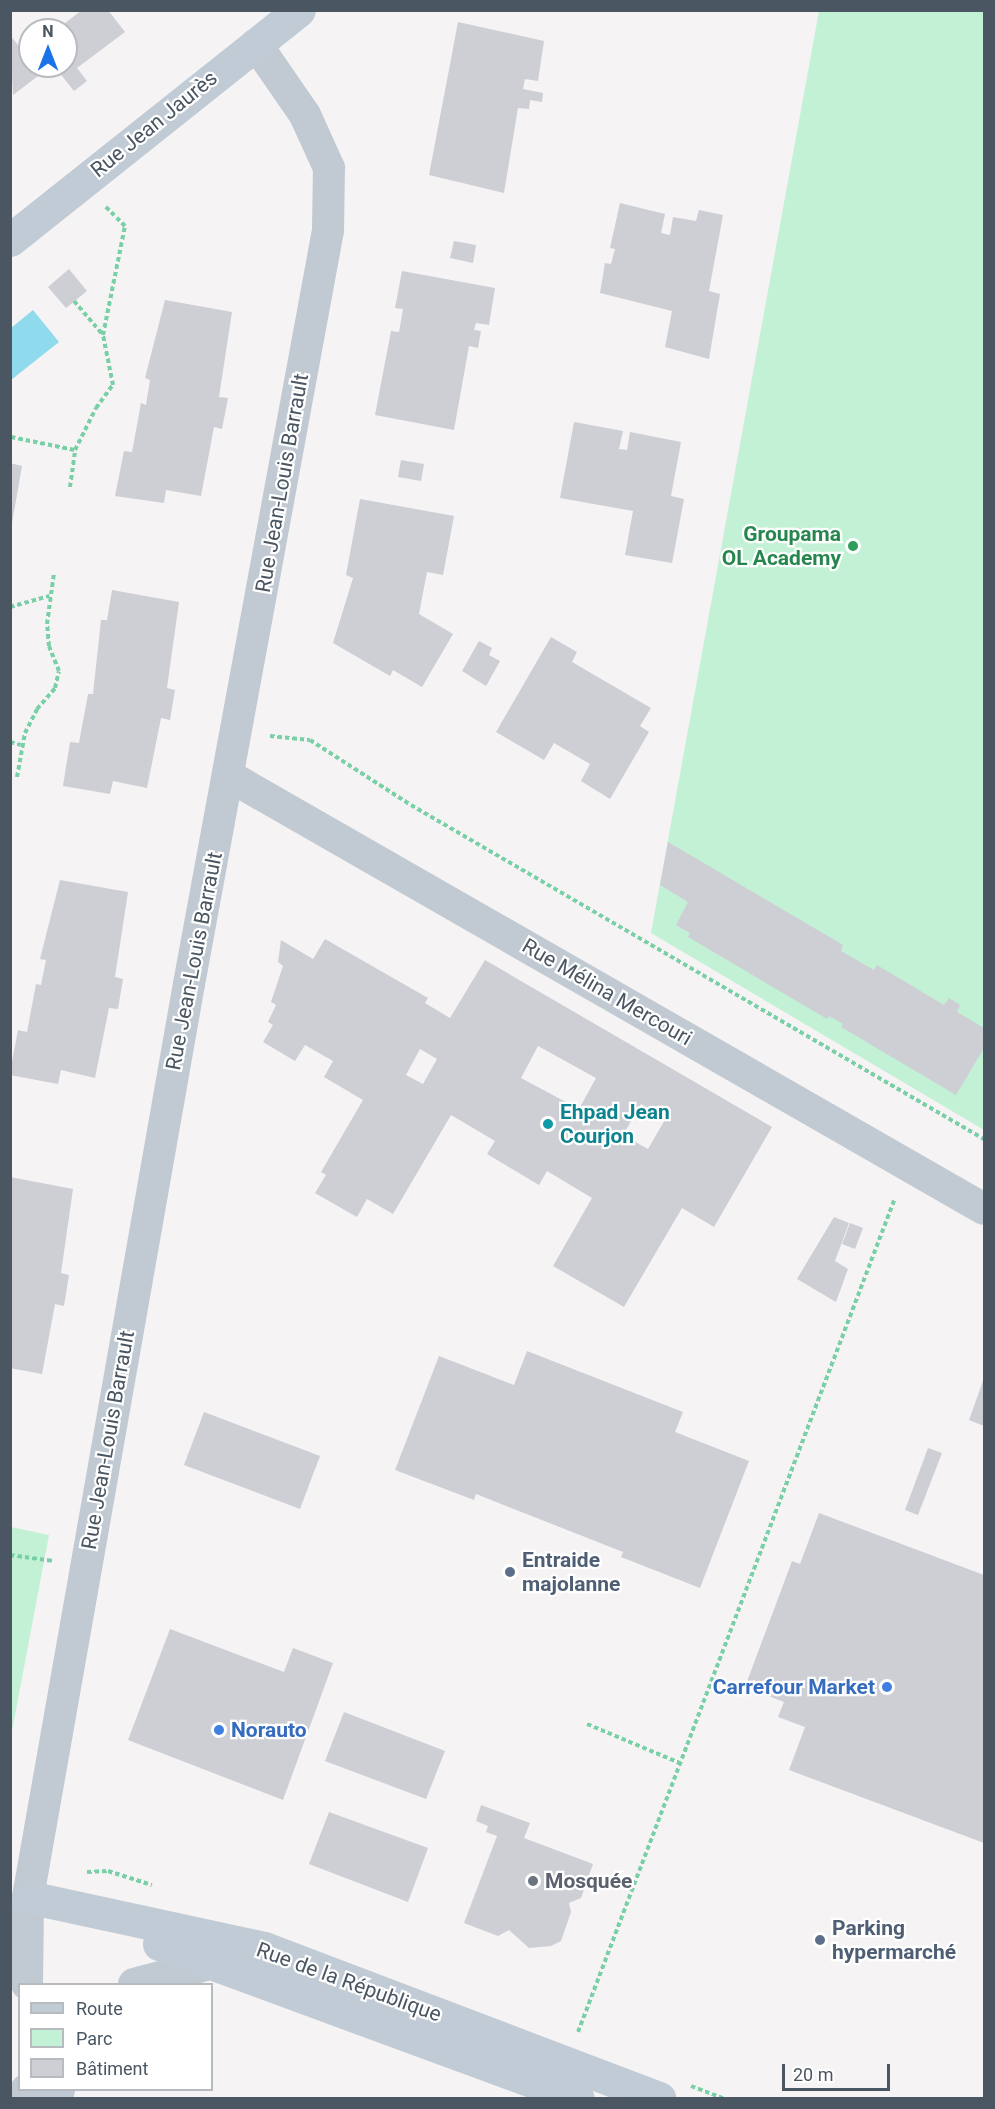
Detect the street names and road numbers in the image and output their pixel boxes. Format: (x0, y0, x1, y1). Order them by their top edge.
street label: Rue Jean Jaurès (86, 65, 222, 183)
street label: Rue Jean-Louis Barrault (250, 372, 314, 594)
street label: Rue Jean-Louis Barrault (160, 850, 228, 1072)
street label: Rue Mélina Mercouri (518, 933, 696, 1051)
street label: Rue Jean-Louis Barrault (76, 1329, 140, 1551)
street label: Rue de la République (253, 1937, 445, 2027)

